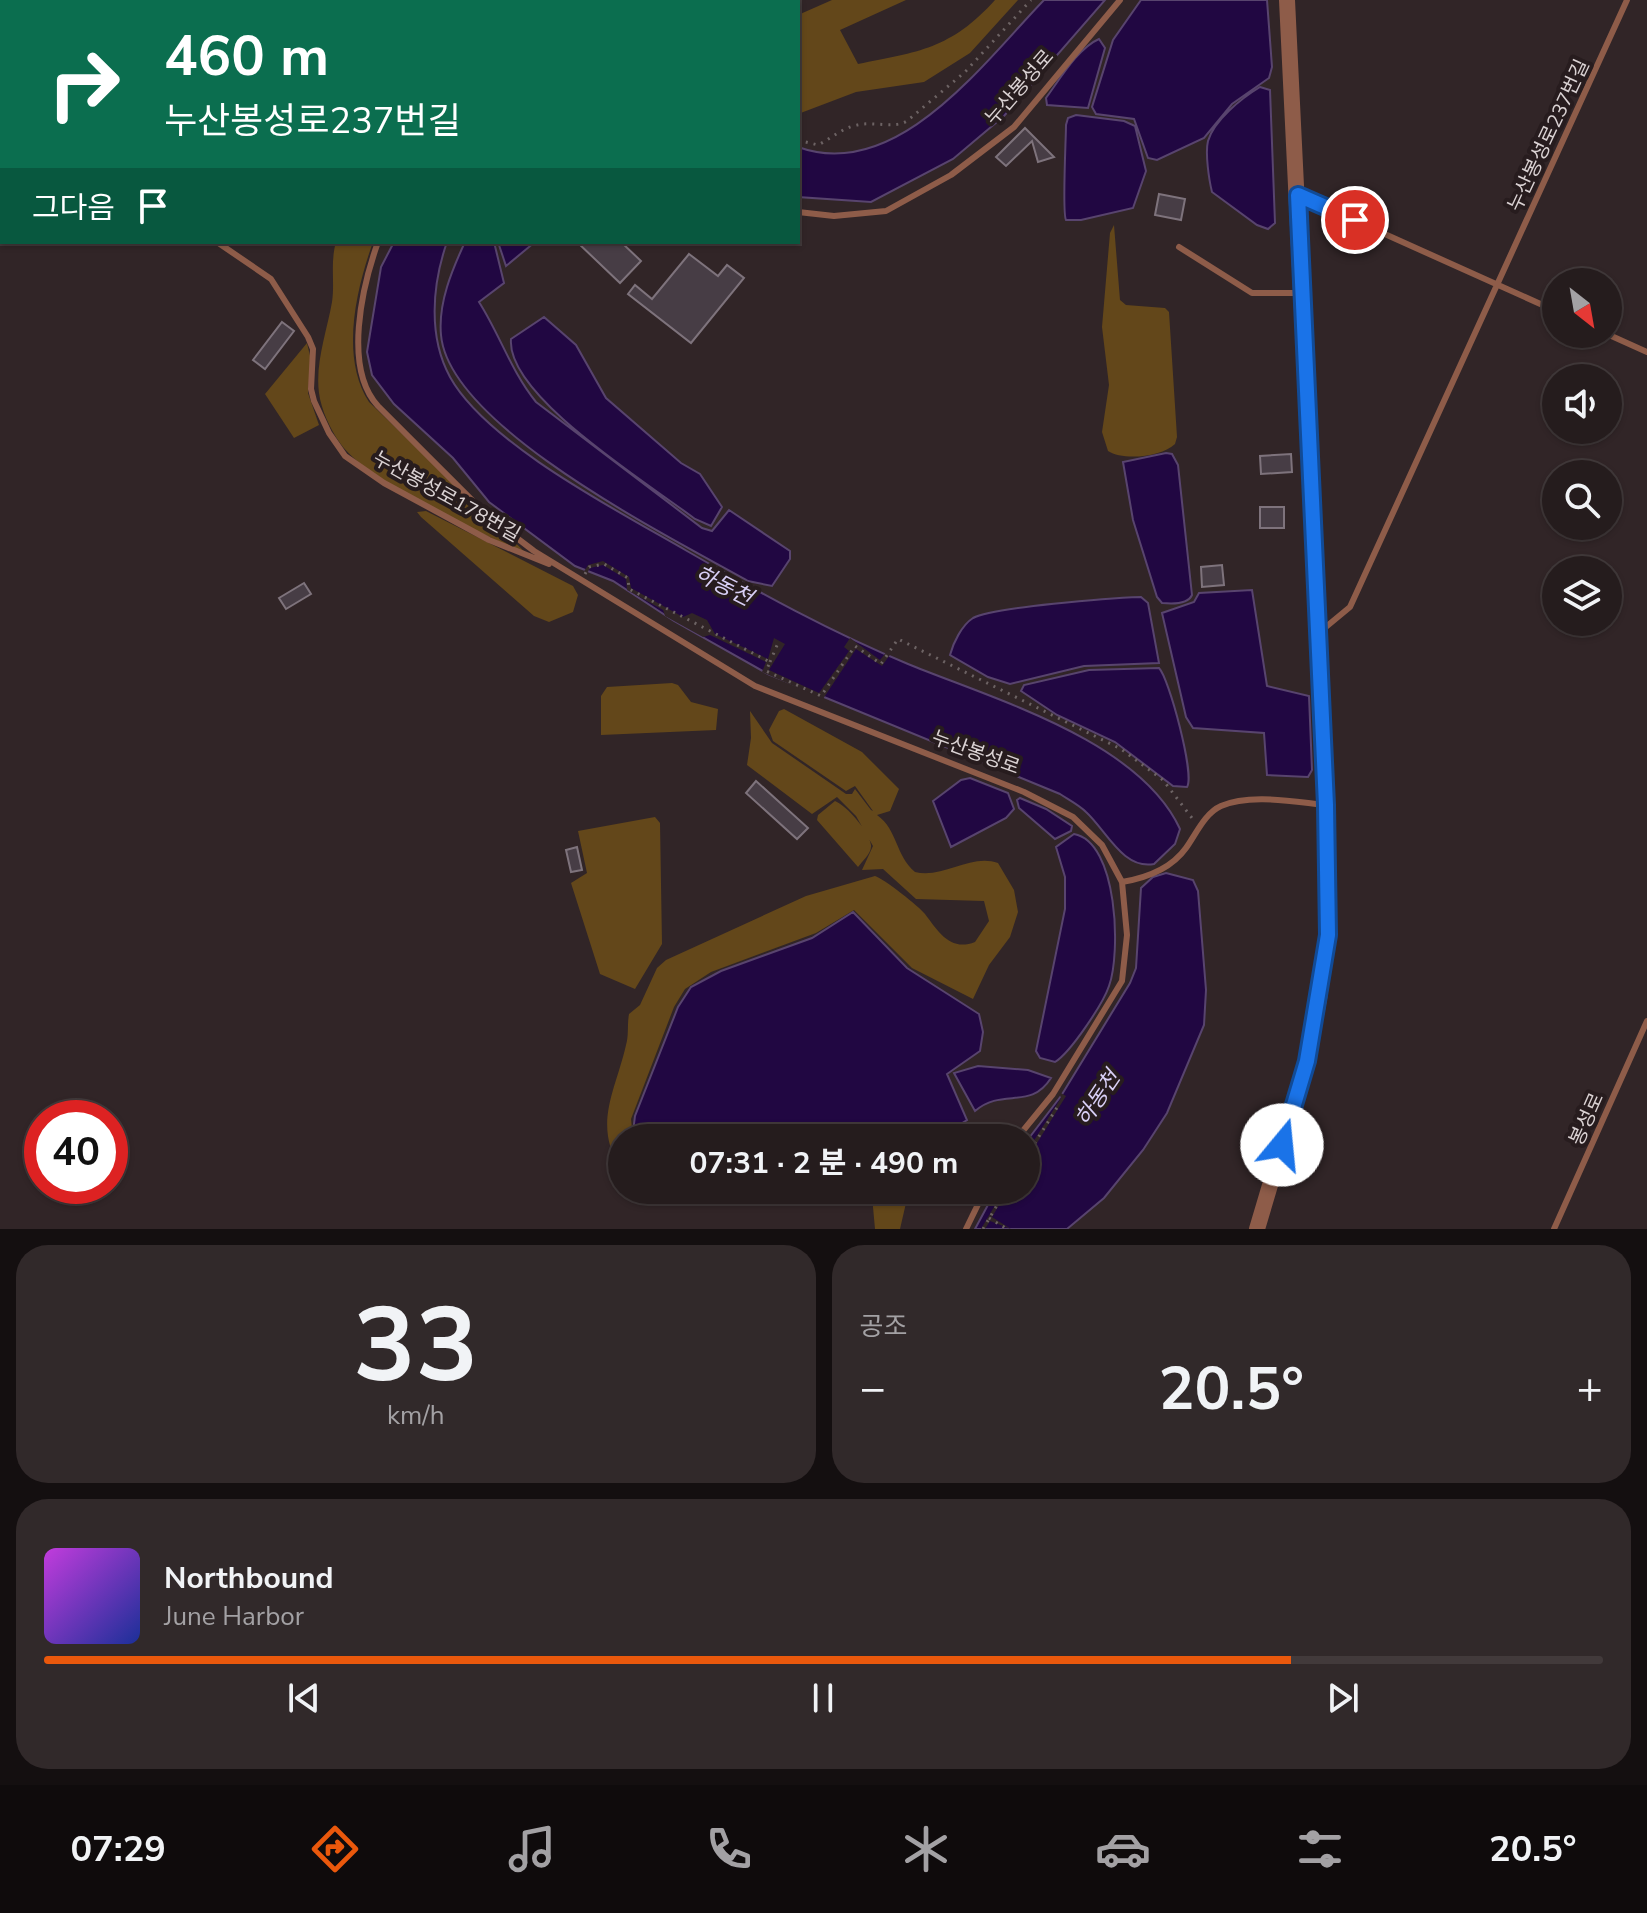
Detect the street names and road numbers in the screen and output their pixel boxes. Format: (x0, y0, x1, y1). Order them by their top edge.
street label: 누산봉성로 (979, 44, 1060, 131)
street label: 누산봉성로237번길 (1501, 55, 1596, 216)
street label: 누산봉성로178번길 (368, 445, 525, 548)
street label: 누산봉성로 (928, 724, 1024, 781)
street label: 봉성로 (1563, 1088, 1610, 1150)

